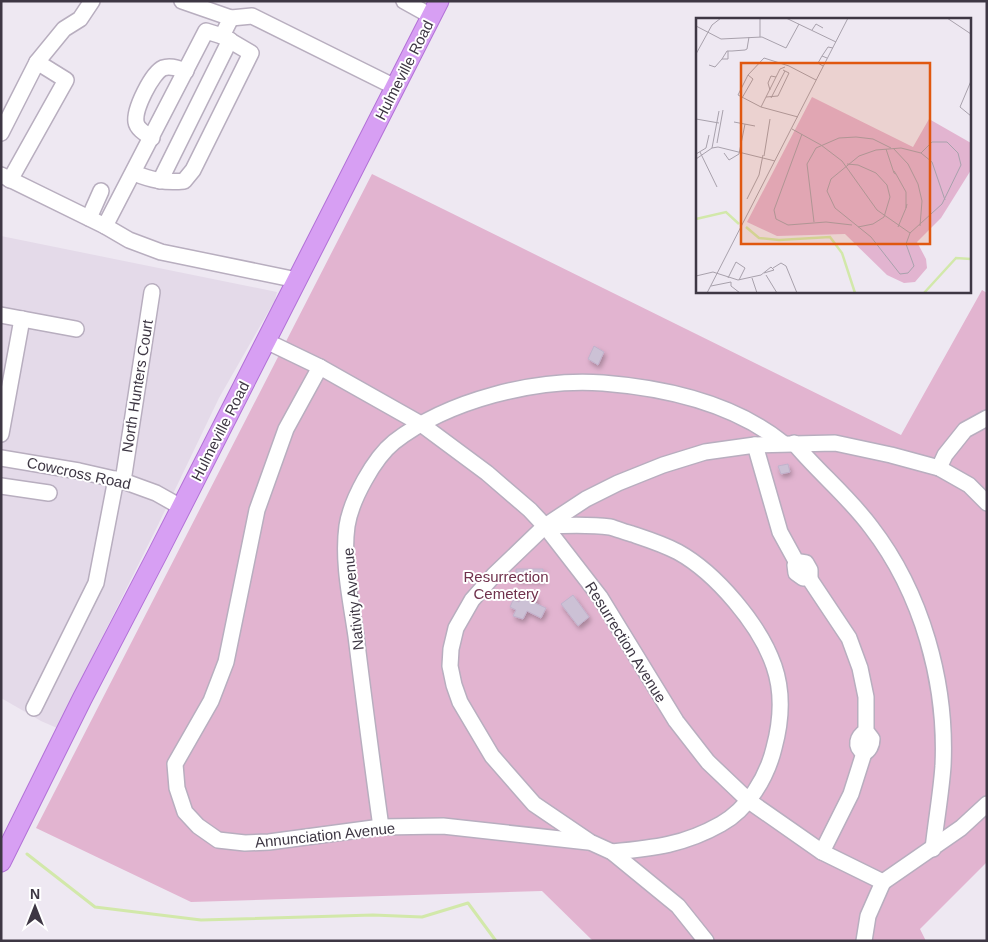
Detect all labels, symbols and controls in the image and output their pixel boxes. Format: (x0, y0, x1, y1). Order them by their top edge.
street label: Hulmeville Road (372, 17, 436, 123)
inset map (696, 18, 970, 292)
street label: North Hunters Court (118, 318, 156, 454)
street label: Hulmeville Road (188, 378, 252, 484)
street label: Cowcross Road (25, 454, 133, 492)
street label: Nativity Avenue (339, 547, 367, 651)
park label: Resurrection Cemetery (463, 568, 549, 602)
street label: Resurrection Avenue (582, 579, 670, 705)
street label: Annunciation Avenue (254, 819, 396, 851)
north arrow (10, 882, 60, 932)
text: N (30, 886, 40, 902)

